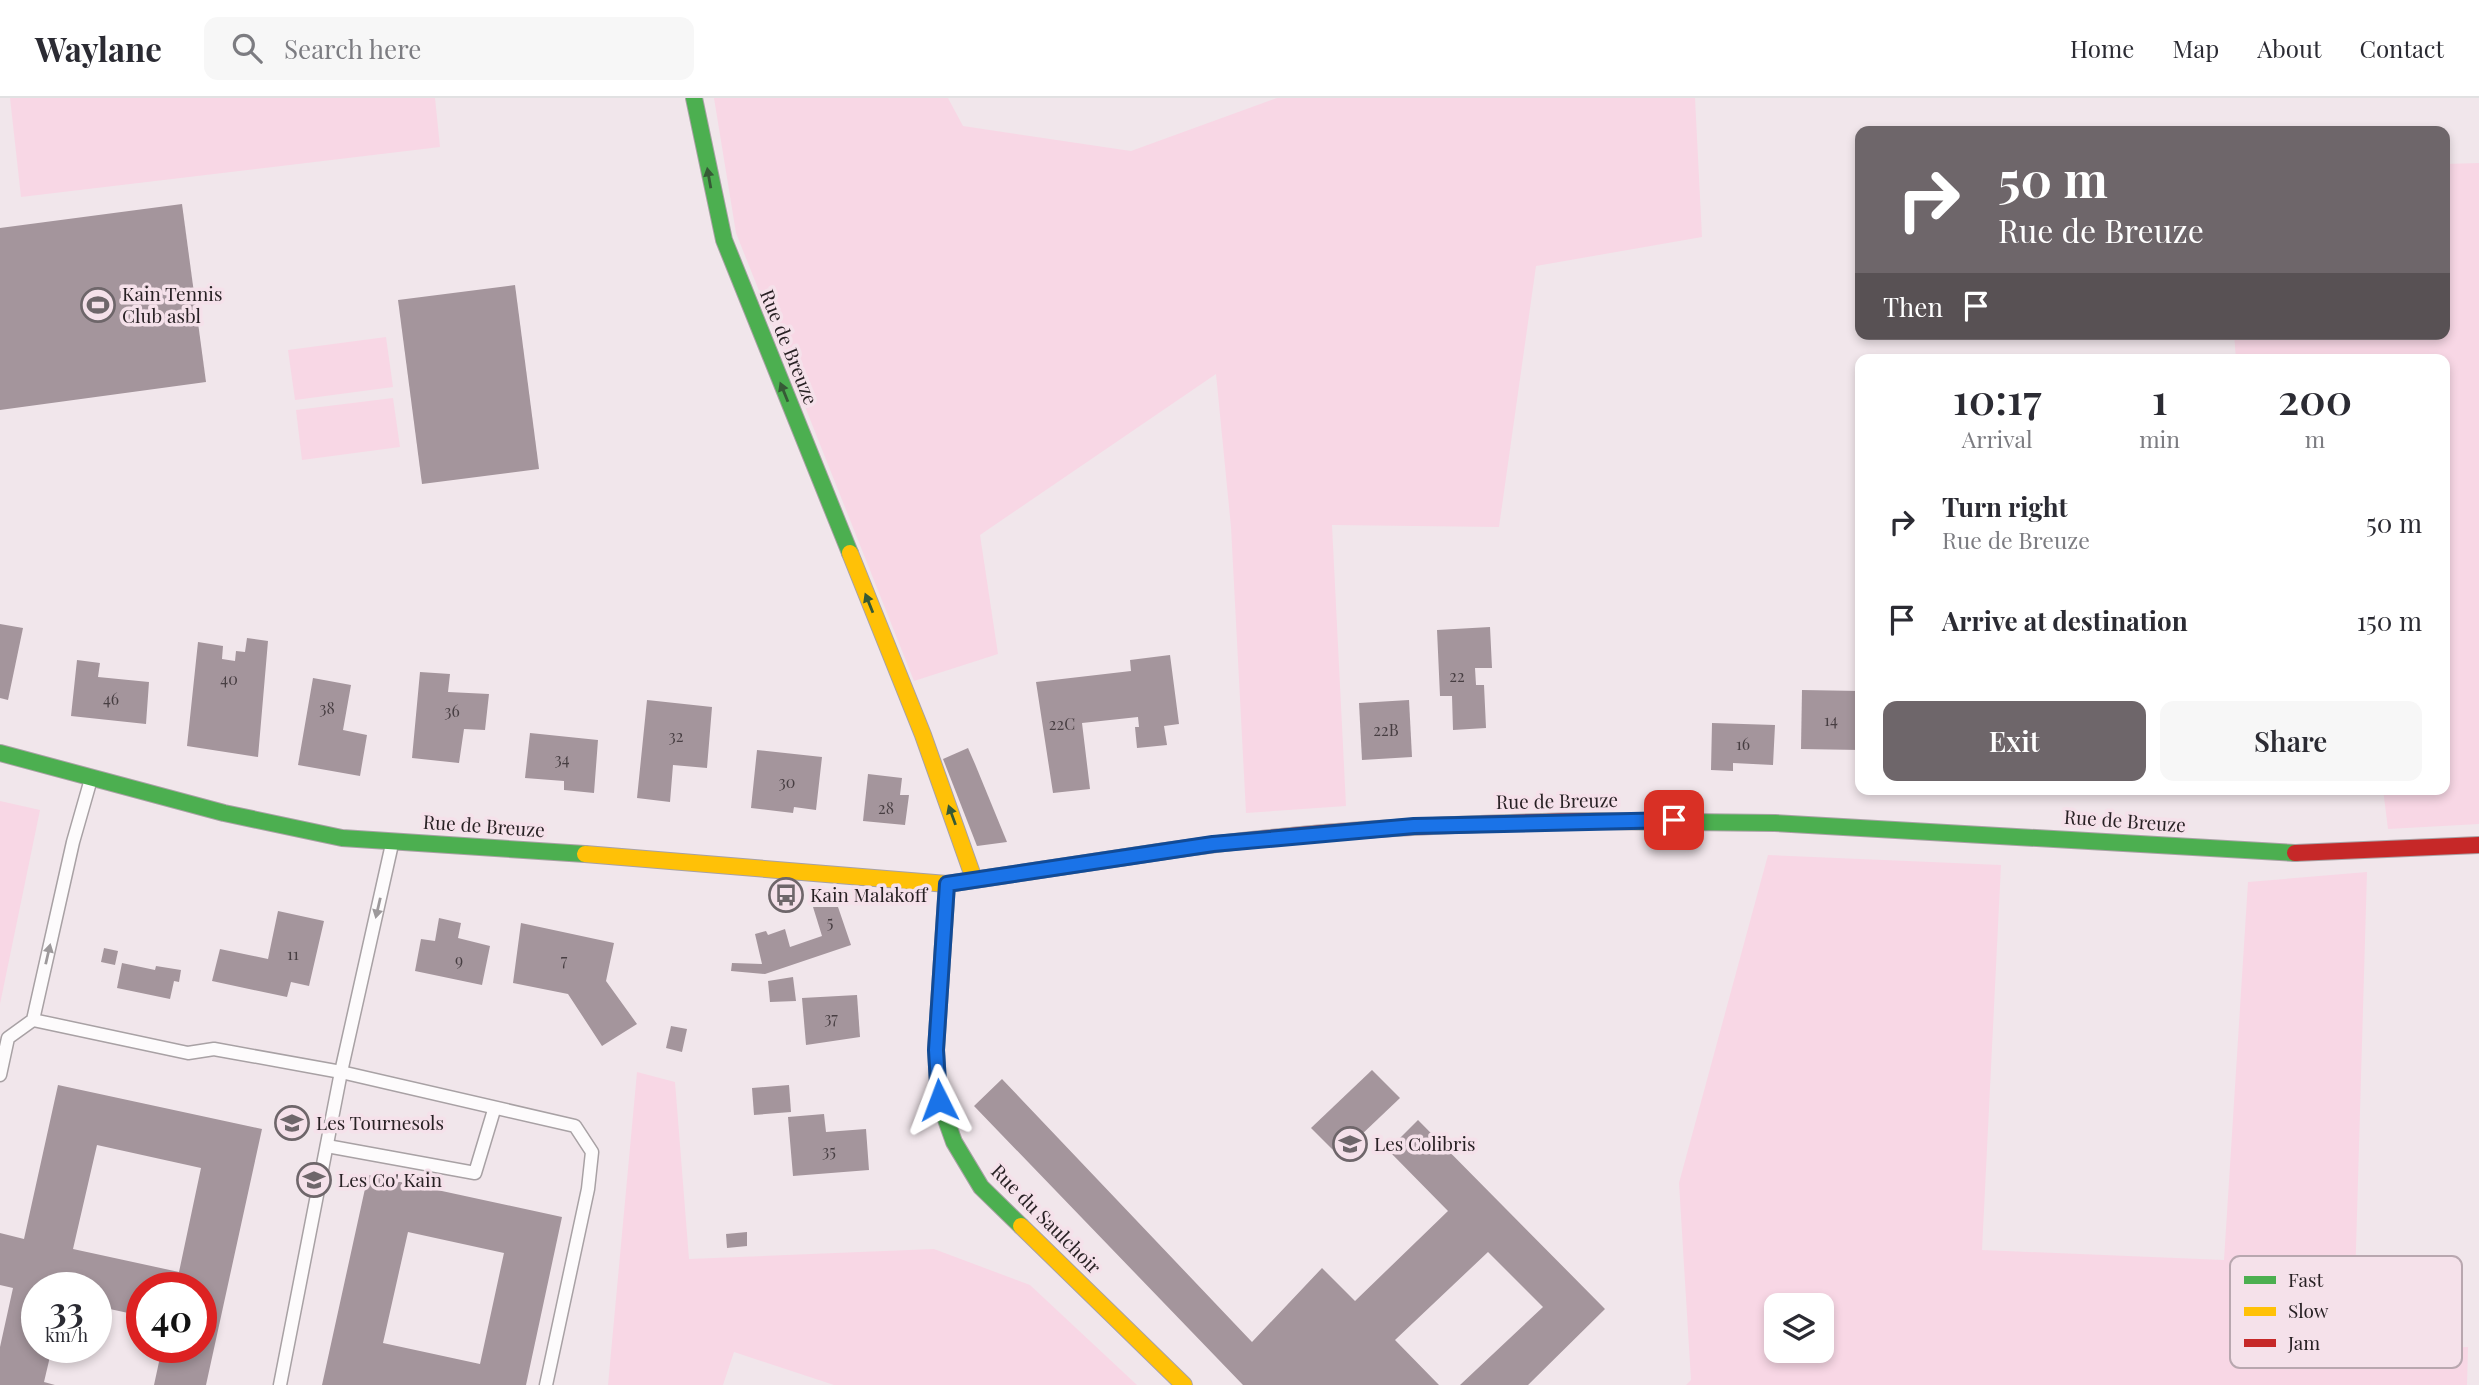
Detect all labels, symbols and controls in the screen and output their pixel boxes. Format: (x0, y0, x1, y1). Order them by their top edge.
search box (204, 17, 694, 80)
text: Waylane (35, 26, 162, 70)
icon: search (228, 29, 266, 67)
text: Search here (284, 31, 421, 66)
text: Home (2070, 32, 2134, 64)
text: Map (2172, 32, 2219, 64)
text: About (2257, 32, 2321, 64)
text: Contact (2359, 32, 2444, 64)
text: 50 m (1998, 145, 2108, 210)
icon: right (1883, 154, 1974, 245)
one-way arrow (703, 167, 714, 189)
text: Rue de Breuze (1998, 208, 2204, 251)
place label: Kain Tennis Club asbl (122, 280, 222, 328)
street label: Rue de Breuze (755, 285, 825, 408)
sports icon: Kain Tennis Club asbl (79, 286, 117, 324)
icon: arrive (1957, 287, 1995, 325)
text: Then (1883, 289, 1943, 324)
text: 10:17 (1953, 370, 2041, 426)
text: 1 (2152, 370, 2168, 426)
text: 200 (2278, 370, 2352, 426)
one-way arrow (779, 381, 790, 402)
text: Arrival (1962, 423, 2033, 454)
text: min (2139, 423, 2180, 454)
text: m (2305, 423, 2325, 454)
text: Turn right (1942, 489, 2068, 524)
icon: right (1883, 503, 1921, 541)
text: 50 m (2366, 505, 2422, 540)
text: Rue de Breuze (1942, 524, 2090, 555)
one-way arrow (864, 592, 875, 613)
icon: arrive (1883, 601, 1921, 639)
text: Arrive at destination (1942, 603, 2188, 638)
text: 150 m (2357, 603, 2422, 638)
house number: 22 (1449, 665, 1465, 686)
house number: 40 (220, 668, 238, 689)
house number: 46 (103, 688, 119, 709)
house number: 38 (319, 697, 335, 718)
house number: 36 (444, 700, 460, 721)
button: Exit (1883, 701, 2146, 781)
button: Share (2160, 701, 2422, 781)
house number: 14 (1824, 709, 1838, 730)
house number: 22C (1049, 713, 1075, 734)
house number: 22B (1373, 719, 1399, 740)
house number: 32 (669, 725, 683, 746)
house number: 16 (1736, 733, 1750, 754)
house number: 34 (554, 748, 570, 769)
house number: 30 (779, 771, 795, 792)
street label: Rue de Breuze (1496, 786, 1618, 814)
pin (1644, 790, 1704, 850)
house number: 28 (878, 797, 894, 818)
icon: arrive (1655, 801, 1693, 839)
street label: Rue de Breuze (2063, 803, 2187, 837)
one-way arrow (947, 804, 958, 825)
street label: Rue de Breuze (422, 808, 546, 842)
bus stop icon: Kain Malakoff (767, 876, 805, 914)
place label: Kain Malakoff (810, 881, 929, 907)
one-way arrow (372, 897, 383, 919)
house number: 5 (827, 911, 833, 932)
one-way arrow (43, 943, 54, 965)
house number: 11 (287, 943, 299, 964)
house number: 9 (455, 949, 463, 970)
house number: 7 (561, 949, 568, 970)
house number: 37 (824, 1007, 838, 1028)
position arrow (902, 1063, 976, 1137)
school or university icon: Les Tournesols (273, 1104, 311, 1142)
place label: Les Tournesols (316, 1109, 444, 1135)
school or university icon: Les Colibris (1331, 1125, 1369, 1163)
place label: Les Colibris (1374, 1130, 1476, 1156)
house number: 35 (822, 1140, 836, 1161)
street label: Rue du Saulchoir (986, 1158, 1108, 1279)
school or university icon: Les Co' Kain (295, 1161, 333, 1199)
place label: Les Co' Kain (338, 1166, 443, 1192)
legend (2230, 1256, 2462, 1368)
text: Fast (2288, 1266, 2324, 1292)
speed limit sign: 40 (126, 1272, 217, 1363)
text: 33 (49, 1285, 84, 1332)
map controls (1764, 1293, 1834, 1363)
button: layers (1764, 1293, 1834, 1363)
text: Slow (2288, 1297, 2329, 1323)
text: km/h (45, 1323, 88, 1347)
text: Jam (2287, 1329, 2320, 1355)

